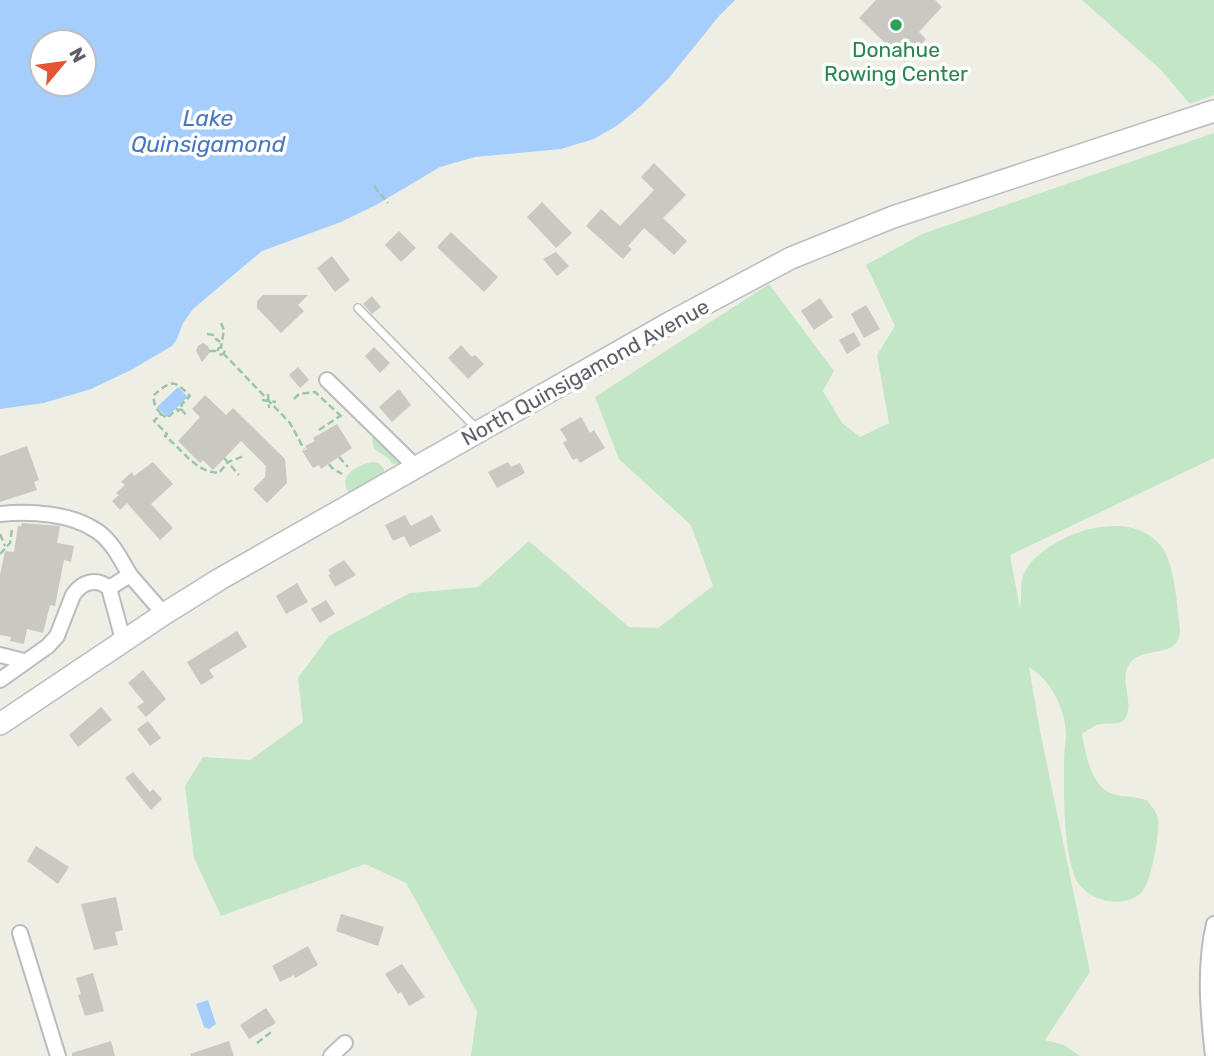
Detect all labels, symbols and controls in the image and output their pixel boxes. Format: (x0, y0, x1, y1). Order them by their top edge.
marker: Donahue Rowing Center (888, 17, 904, 33)
north arrow (28, 28, 98, 98)
place label: Donahue Rowing Center (824, 37, 968, 86)
text: N (64, 43, 91, 67)
water label: Lake Quinsigamond (131, 104, 286, 158)
street label: North Quinsigamond Avenue (457, 293, 713, 451)

